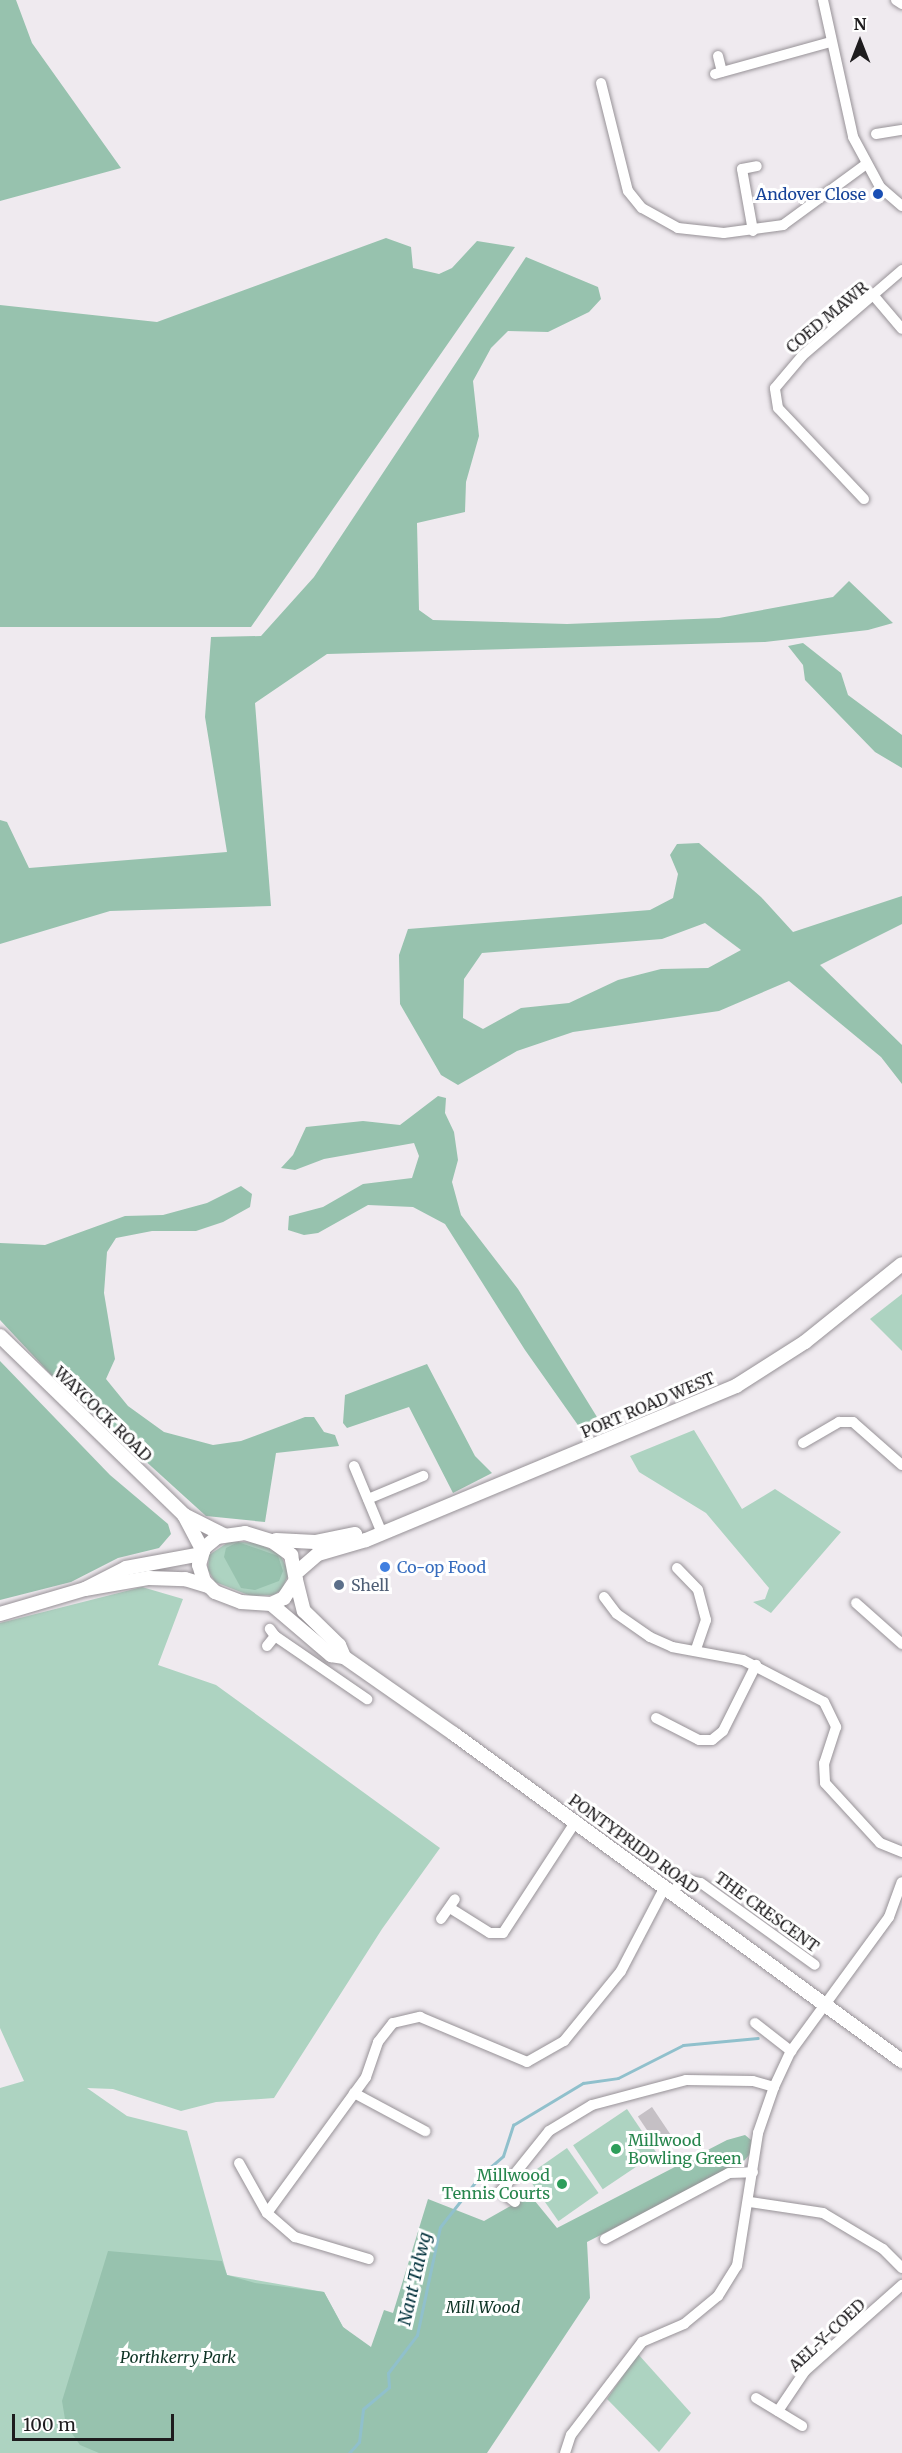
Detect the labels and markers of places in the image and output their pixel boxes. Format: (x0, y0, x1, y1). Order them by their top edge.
place label: Andover Close (756, 184, 866, 204)
marker: Andover Close (871, 187, 885, 201)
place label: Co-op Food (397, 1557, 486, 1577)
marker: Co-op Food (378, 1560, 392, 1574)
place label: Shell (351, 1575, 389, 1595)
marker: Shell (332, 1578, 346, 1592)
place label: Millwood Bowling Green (628, 2130, 742, 2168)
marker: Millwood Bowling Green (609, 2142, 623, 2156)
place label: Millwood Tennis Courts (442, 2165, 550, 2203)
marker: Millwood Tennis Courts (555, 2177, 569, 2191)

